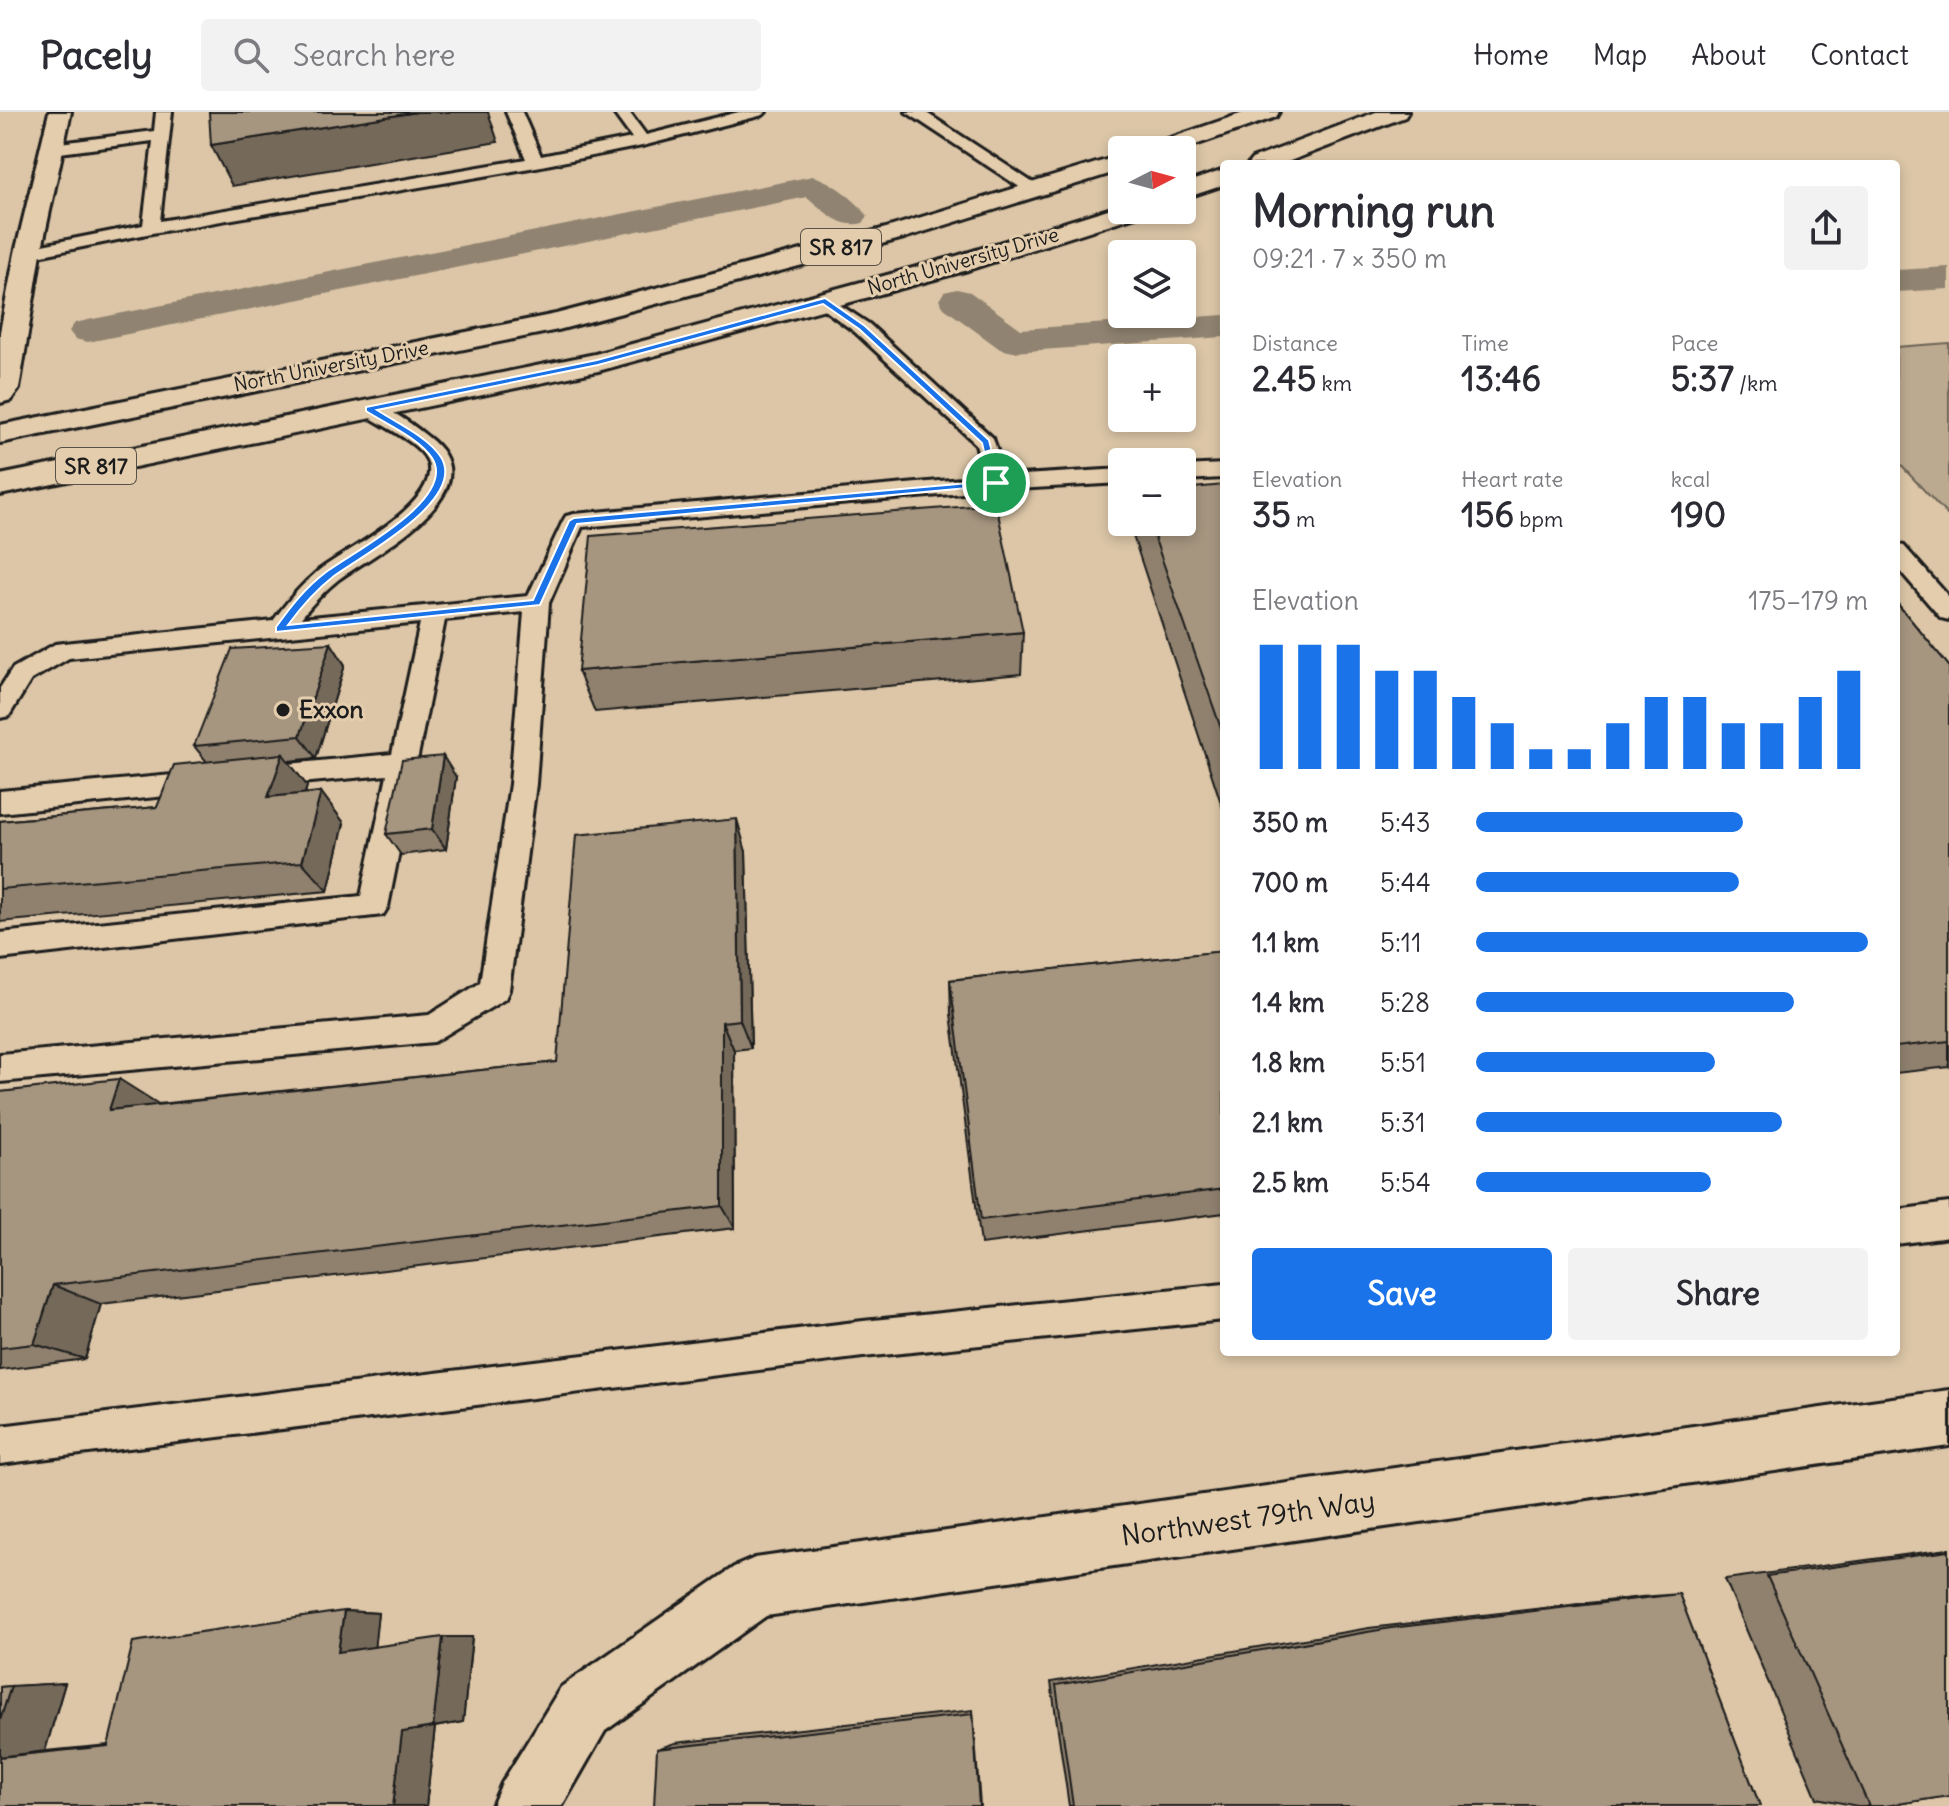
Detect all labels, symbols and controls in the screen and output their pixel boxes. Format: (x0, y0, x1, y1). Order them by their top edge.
search box (201, 19, 761, 91)
text: Pacely (40, 32, 153, 79)
icon: search (229, 33, 273, 77)
text: Search here (293, 36, 455, 74)
text: Home (1473, 37, 1549, 73)
text: Map (1593, 37, 1647, 73)
text: About (1691, 37, 1766, 73)
text: Contact (1810, 37, 1909, 73)
north arrow (1108, 136, 1196, 224)
map controls (1108, 136, 1196, 536)
text: Morning run (1252, 184, 1495, 239)
button: share (1784, 186, 1868, 270)
street label: North University Drive (864, 221, 1061, 300)
road number: SR 817 (801, 229, 881, 265)
button: layers (1108, 240, 1196, 328)
text: 09:21 · 7 × 350 m (1252, 242, 1447, 275)
text: Distance (1252, 329, 1338, 357)
text: Time (1461, 329, 1509, 357)
text: Pace (1671, 329, 1718, 357)
street label: North University Drive (231, 334, 430, 397)
button: + (1108, 344, 1196, 432)
text: 2.45 (1252, 357, 1316, 400)
text: 13:46 (1461, 357, 1541, 400)
text: 5:37 (1671, 357, 1734, 400)
text: km (1316, 369, 1352, 397)
text: /km (1734, 369, 1778, 397)
road number: SR 817 (56, 448, 136, 484)
button: − (1108, 448, 1196, 536)
pin (962, 449, 1030, 517)
icon: arrive (974, 461, 1018, 505)
text: Elevation (1252, 465, 1342, 493)
text: Heart rate (1461, 465, 1563, 493)
text: kcal (1671, 465, 1710, 493)
text: 35 (1252, 493, 1291, 536)
text: 156 (1461, 493, 1514, 536)
text: 190 (1671, 493, 1726, 536)
text: m (1291, 505, 1315, 533)
text: bpm (1514, 505, 1563, 533)
text: Elevation (1252, 584, 1359, 617)
text: 175–179 m (1748, 584, 1868, 617)
place label: Exxon (299, 694, 364, 724)
marker: Exxon (274, 701, 292, 719)
text: 350 m (1252, 806, 1328, 839)
text: 5:43 (1380, 806, 1431, 839)
text: 700 m (1252, 866, 1328, 899)
text: 5:44 (1380, 866, 1431, 899)
text: 1.1 km (1252, 926, 1319, 959)
text: 5:11 (1380, 926, 1421, 959)
text: 1.4 km (1252, 986, 1325, 1019)
text: 5:28 (1380, 986, 1430, 1019)
text: 1.8 km (1252, 1046, 1325, 1079)
text: 5:51 (1380, 1046, 1426, 1079)
text: 2.1 km (1252, 1106, 1323, 1139)
text: 5:31 (1380, 1106, 1426, 1139)
text: 2.5 km (1252, 1166, 1329, 1199)
text: 5:54 (1380, 1166, 1431, 1199)
button: Save (1252, 1248, 1552, 1340)
button: Share (1568, 1248, 1868, 1340)
street label: Northwest 79th Way (1119, 1482, 1377, 1554)

